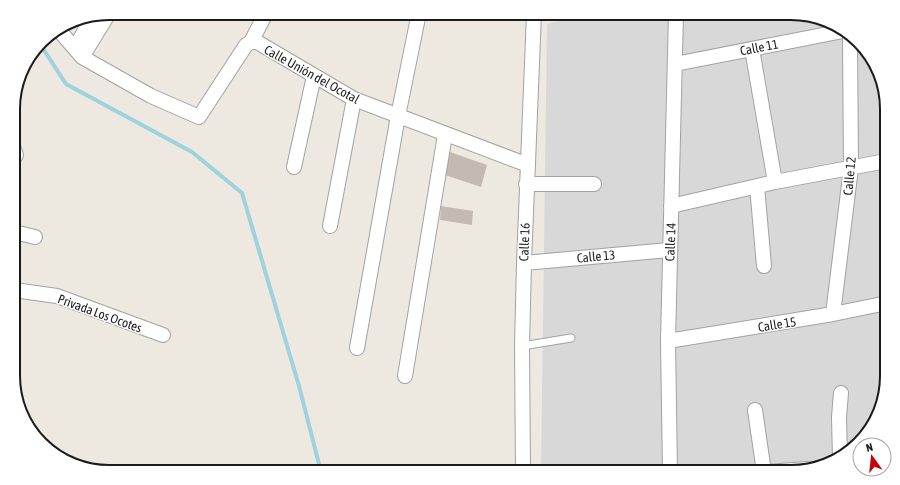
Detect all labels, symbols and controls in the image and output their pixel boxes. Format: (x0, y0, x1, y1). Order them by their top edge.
street label: Calle 11 (739, 36, 779, 59)
street label: Calle Unión del Ocotal (262, 42, 362, 107)
street label: Calle 12 (840, 156, 859, 196)
street label: Calle 16 (516, 222, 533, 262)
street label: Calle 14 (662, 222, 679, 262)
street label: Calle 13 (576, 247, 616, 266)
street label: Privada Los Ocotes (56, 291, 144, 336)
street label: Calle 15 (757, 314, 797, 335)
north arrow (852, 437, 892, 477)
text: N (865, 441, 874, 454)

